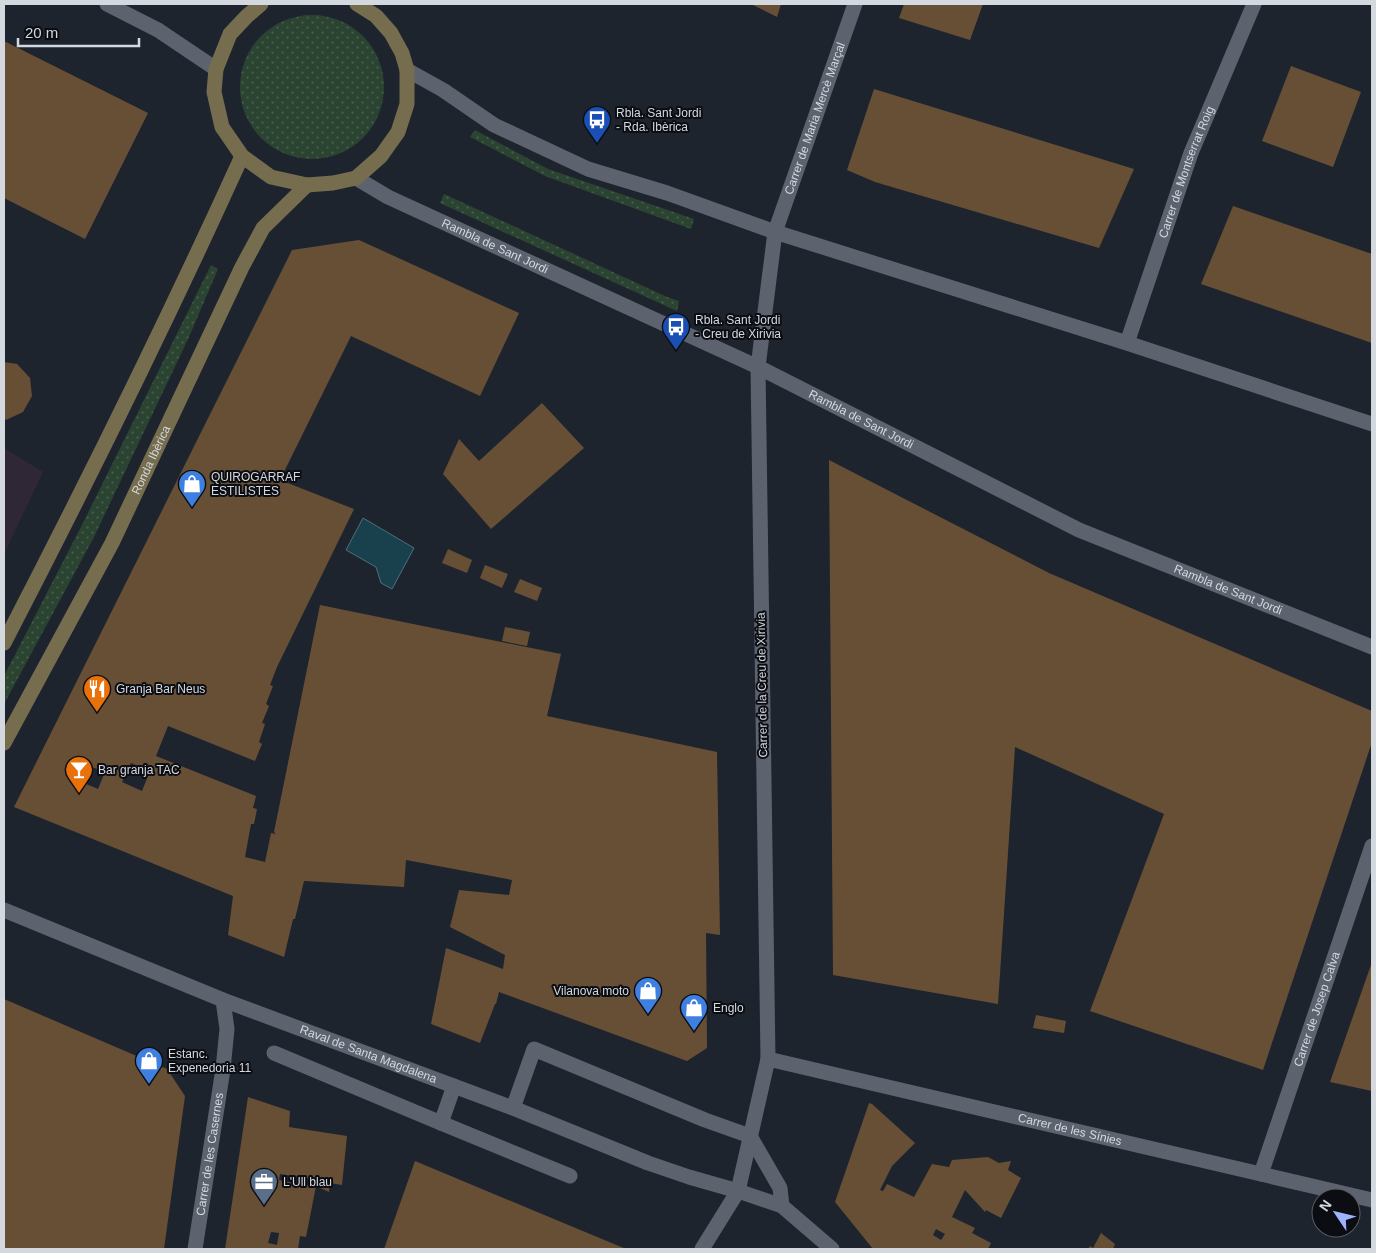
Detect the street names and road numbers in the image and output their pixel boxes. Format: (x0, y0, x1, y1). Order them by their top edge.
street label: Carrer de Maria Mercè Marçal (782, 41, 848, 196)
street label: Carrer de Montserrat Roig (1156, 104, 1217, 240)
street label: Rambla de Sant Jordi (440, 216, 550, 277)
street label: Rambla de Sant Jordi (806, 387, 916, 452)
street label: Ronda Ibèrica (129, 423, 173, 497)
street label: Rambla de Sant Jordi (1172, 562, 1284, 617)
street label: Carrer de la Creu de Xirivia (754, 612, 770, 758)
street label: Carrer de Josep Calva (1291, 950, 1343, 1068)
street label: Raval de Santa Magdalena (298, 1022, 439, 1086)
street label: Carrer de les Casernes (193, 1092, 226, 1217)
street label: Carrer de les Sínies (1017, 1111, 1123, 1148)

